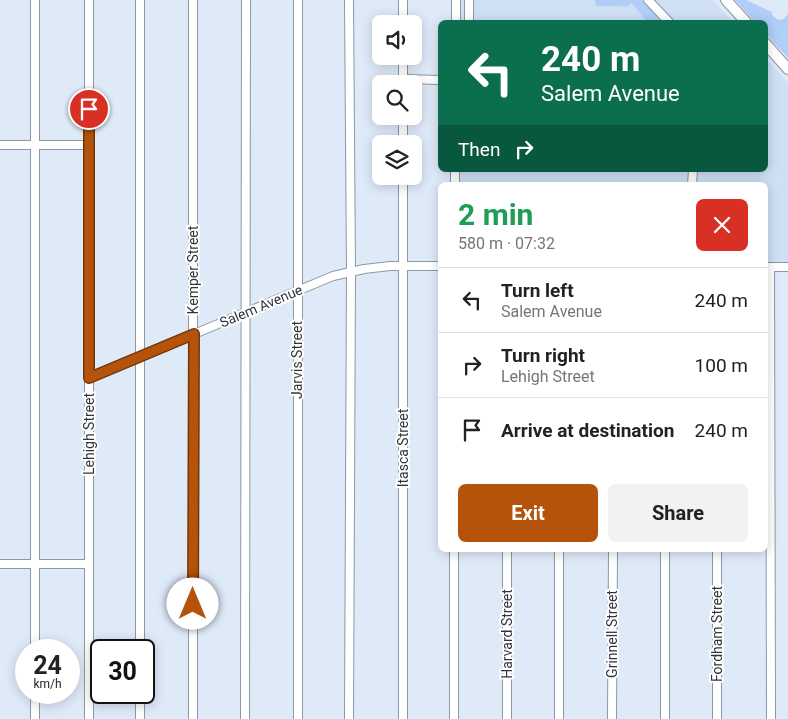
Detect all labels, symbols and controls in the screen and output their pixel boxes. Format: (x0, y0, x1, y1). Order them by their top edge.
map controls (372, 15, 422, 185)
button: sound (372, 15, 422, 65)
text: 240 m (541, 39, 640, 80)
icon: left (458, 40, 523, 105)
button: search (372, 75, 422, 125)
text: Salem Avenue (541, 81, 680, 106)
pin (68, 88, 110, 130)
icon: arrive (75, 95, 103, 123)
button: layers (372, 135, 422, 185)
icon: right (510, 135, 538, 163)
text: Then (458, 138, 500, 161)
text: 2 min (458, 197, 533, 232)
button: close (696, 199, 748, 251)
street label: Kemper Street (185, 225, 201, 314)
text: 580 m · 07:32 (458, 234, 555, 253)
text: Turn left (501, 279, 574, 302)
street label: Salem Avenue (217, 281, 305, 331)
icon: left (458, 286, 486, 314)
text: 240 m (695, 289, 748, 312)
text: Salem Avenue (501, 302, 602, 321)
street label: Jarvis Street (289, 321, 305, 399)
text: Turn right (501, 344, 585, 367)
icon: right (458, 351, 486, 379)
text: 100 m (695, 354, 748, 377)
text: Lehigh Street (501, 367, 595, 386)
street label: Lehigh Street (81, 393, 97, 475)
street label: Itasca Street (395, 408, 411, 487)
icon: arrive (458, 416, 486, 444)
text: Arrive at destination (501, 419, 674, 442)
text: 240 m (695, 419, 748, 442)
button: Exit (458, 484, 598, 542)
button: Share (608, 484, 748, 542)
position arrow (166, 577, 218, 629)
street label: Fordham Street (709, 586, 725, 682)
street label: Harvard Street (499, 589, 515, 679)
street label: Grinnell Street (604, 590, 620, 678)
speed limit sign: 30 (90, 639, 155, 704)
text: 24 (33, 651, 62, 680)
text: km/h (33, 677, 62, 691)

